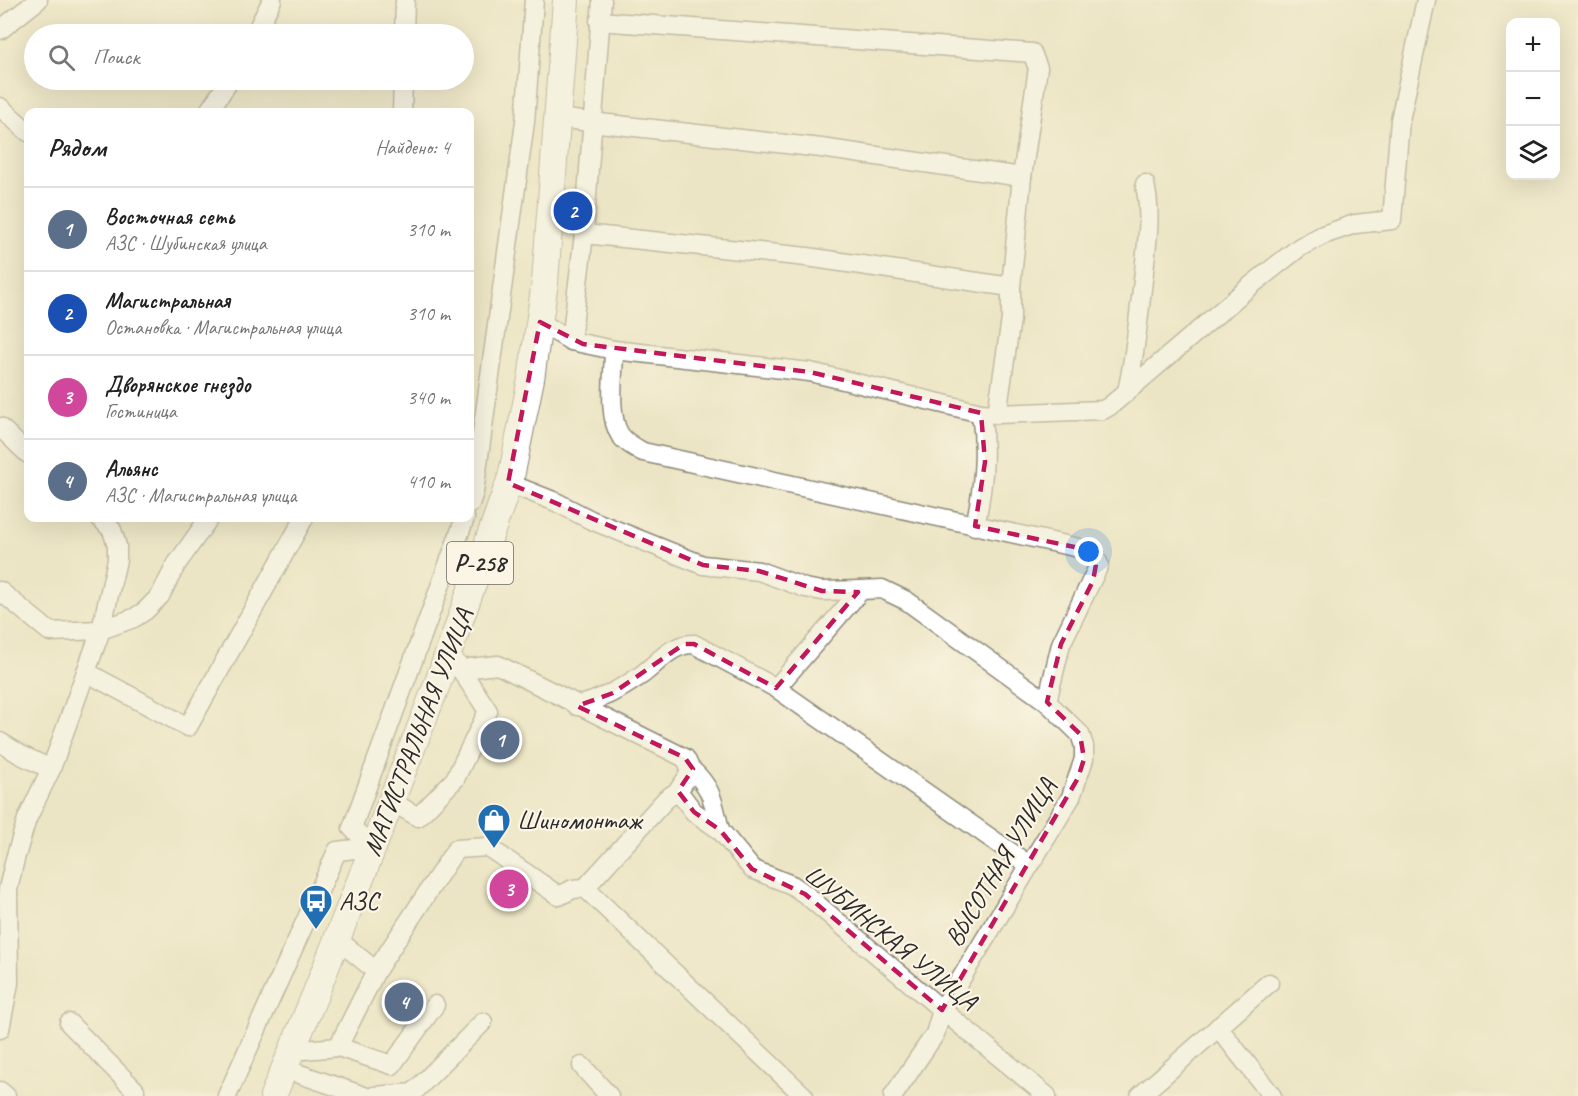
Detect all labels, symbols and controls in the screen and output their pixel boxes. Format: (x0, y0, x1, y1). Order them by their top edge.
map controls (1506, 18, 1560, 180)
button: + (1506, 18, 1560, 72)
search box (24, 24, 474, 90)
icon: search (45, 41, 78, 74)
text: Поиск (93, 43, 139, 71)
button: − (1506, 72, 1560, 126)
button: layers (1506, 126, 1560, 180)
text: Рядом (48, 131, 106, 164)
text: Найдено: 4 (375, 135, 450, 160)
pin: 2 (554, 188, 592, 234)
text: Восточная сеть (105, 203, 234, 231)
text: 1 (63, 217, 72, 242)
text: 310 m (407, 217, 450, 242)
text: АЗС · Шубинская улица (105, 231, 266, 256)
text: Магистральная (105, 287, 230, 315)
text: 2 (63, 301, 72, 326)
text: 310 m (407, 301, 450, 326)
text: Остановка · Магистральная улица (105, 315, 341, 340)
text: Дворянское гнездо (105, 371, 251, 399)
text: 3 (63, 385, 72, 410)
text: 340 m (407, 385, 450, 410)
text: Гостиница (105, 399, 176, 424)
text: Альянс (105, 455, 158, 483)
text: 4 (63, 469, 72, 494)
text: 410 m (407, 469, 450, 494)
text: АЗС · Магистральная улица (105, 483, 297, 508)
your location (1074, 537, 1103, 566)
road number: Р-258 (447, 542, 513, 584)
street label: МАГИСТРАЛЬНАЯ УЛИЦА (355, 603, 480, 860)
pin: 1 (480, 718, 520, 762)
street label: ВЫСОТНАЯ УЛИЦА (937, 771, 1064, 952)
shop icon: Шиномонтаж (476, 802, 512, 849)
place label: Шиномонтаж (517, 804, 644, 837)
street label: ШУБИНСКАЯ УЛИЦА (797, 857, 985, 1019)
pin: 3 (490, 866, 528, 912)
bus stop icon: АЗС (298, 883, 334, 930)
place label: АЗС (339, 885, 382, 918)
pin: 4 (384, 980, 424, 1024)

